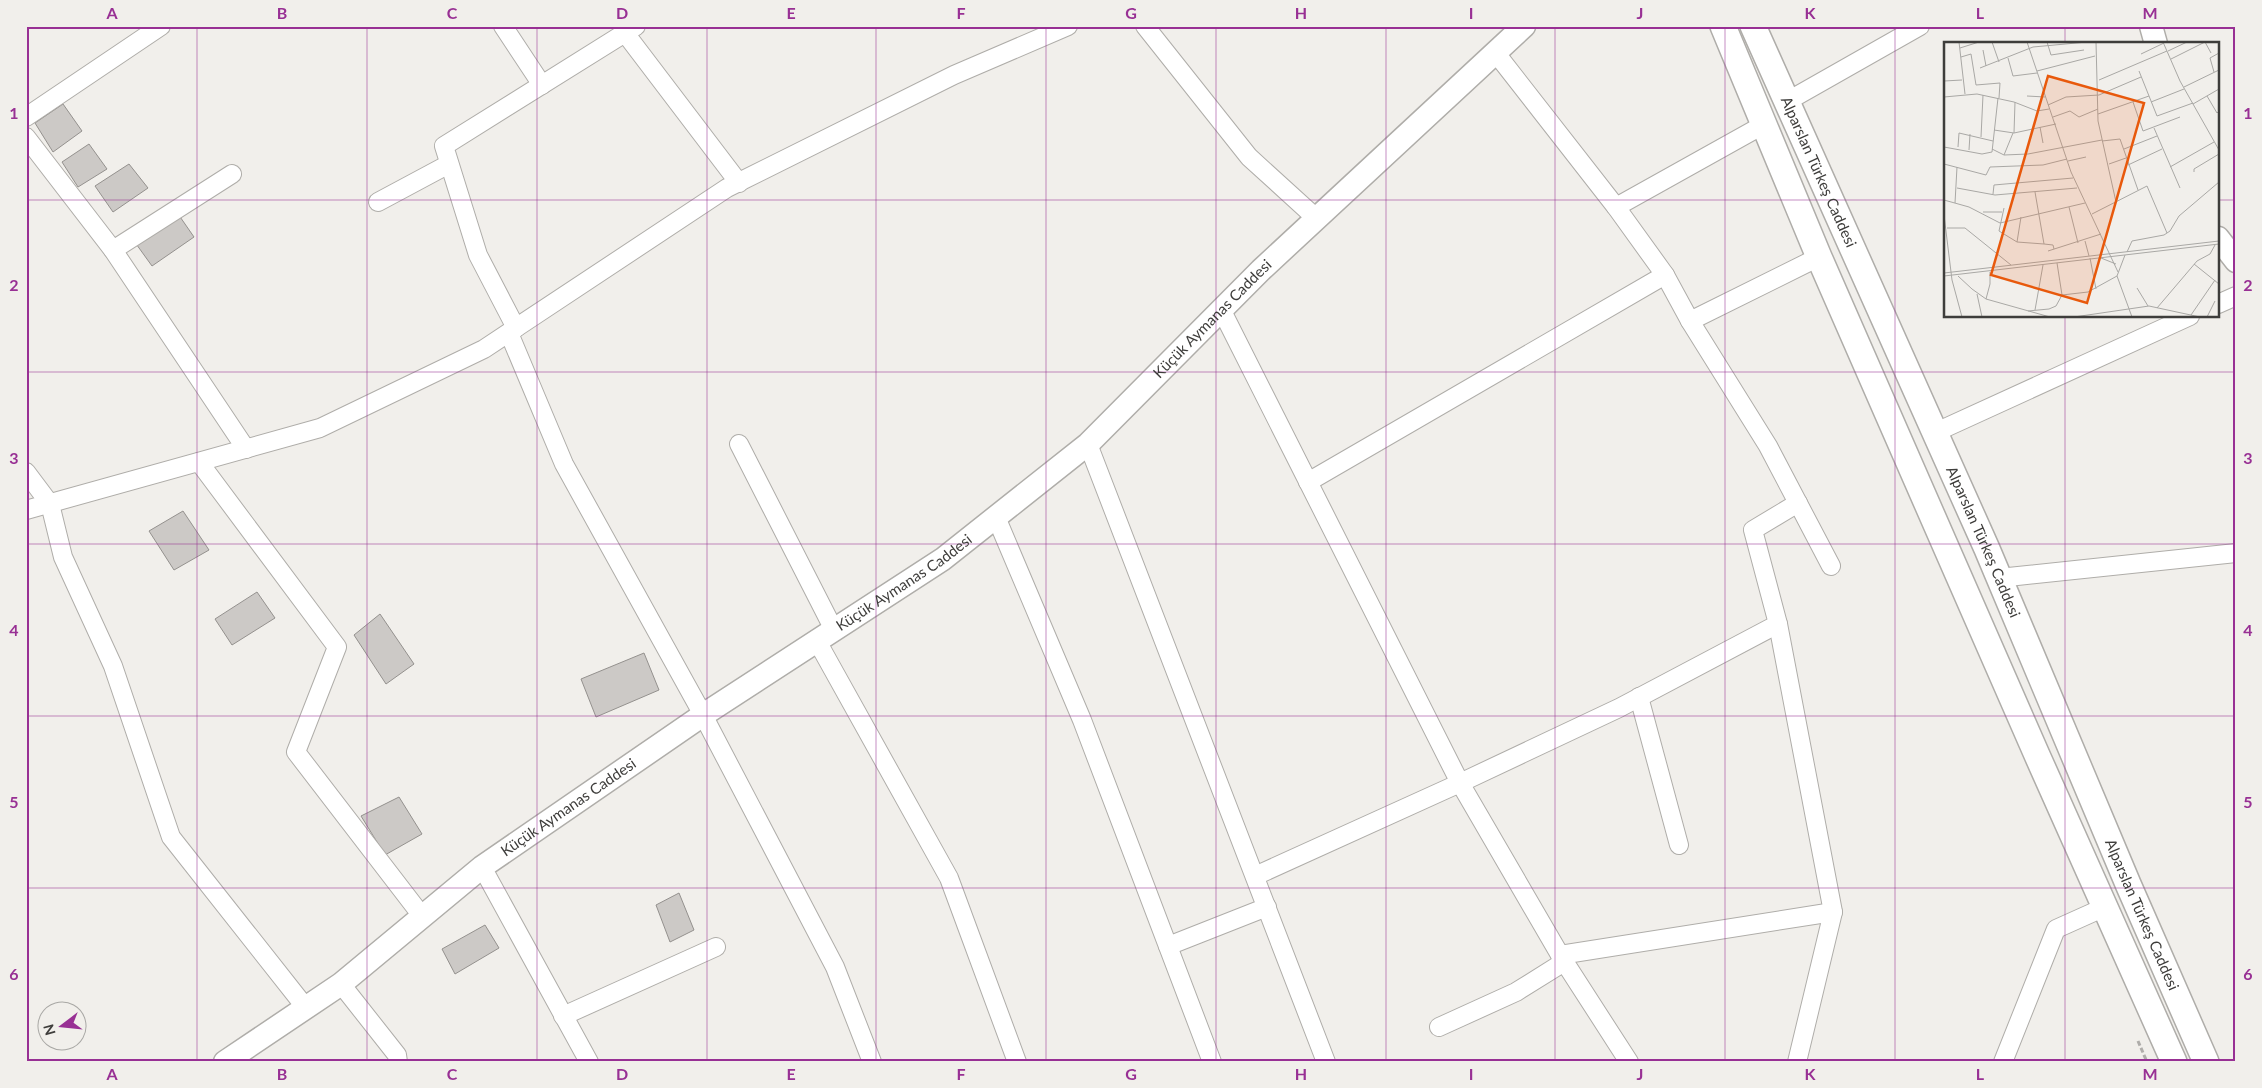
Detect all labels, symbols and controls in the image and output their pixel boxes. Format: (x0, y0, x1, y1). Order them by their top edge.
text: A (105, 3, 118, 22)
text: B (277, 3, 287, 22)
text: C (447, 3, 458, 22)
text: D (616, 3, 628, 22)
text: E (786, 3, 796, 22)
text: F (956, 3, 966, 22)
text: G (1125, 3, 1137, 22)
text: H (1295, 3, 1307, 22)
text: I (1469, 3, 1473, 22)
text: J (1637, 3, 1643, 22)
text: K (1805, 3, 1817, 22)
text: L (1976, 3, 1985, 22)
text: M (2142, 3, 2158, 22)
inset map (1944, 42, 2220, 318)
street label: Alparslan Türkeş Caddesi (1778, 93, 1861, 250)
text: 1 (9, 103, 19, 122)
text: 1 (2243, 103, 2253, 122)
street label: Küçük Aymanas Caddesi (1149, 255, 1275, 381)
text: 2 (9, 275, 19, 294)
text: 2 (2243, 275, 2253, 294)
text: 3 (9, 448, 19, 467)
text: 3 (2243, 448, 2253, 467)
street label: Alparslan Türkeş Caddesi (1943, 463, 2025, 620)
street label: Küçük Aymanas Caddesi (832, 530, 975, 634)
text: 4 (9, 620, 19, 639)
text: 4 (2243, 620, 2253, 639)
street label: Küçük Aymanas Caddesi (497, 754, 639, 859)
text: 5 (9, 792, 19, 811)
text: 5 (2243, 792, 2253, 811)
street label: Alparslan Türkeş Caddesi (2102, 836, 2183, 993)
text: 6 (9, 964, 19, 983)
text: 6 (2243, 964, 2253, 983)
north arrow (38, 1000, 88, 1050)
text: N (39, 1022, 59, 1037)
text: A (105, 1064, 118, 1083)
text: B (277, 1064, 287, 1083)
text: C (447, 1064, 458, 1083)
text: D (616, 1064, 628, 1083)
text: E (786, 1064, 796, 1083)
text: F (956, 1064, 966, 1083)
text: G (1125, 1064, 1137, 1083)
text: H (1295, 1064, 1307, 1083)
text: I (1469, 1064, 1473, 1083)
text: J (1637, 1064, 1643, 1083)
text: K (1805, 1064, 1817, 1083)
text: L (1976, 1064, 1985, 1083)
text: M (2142, 1064, 2158, 1083)

